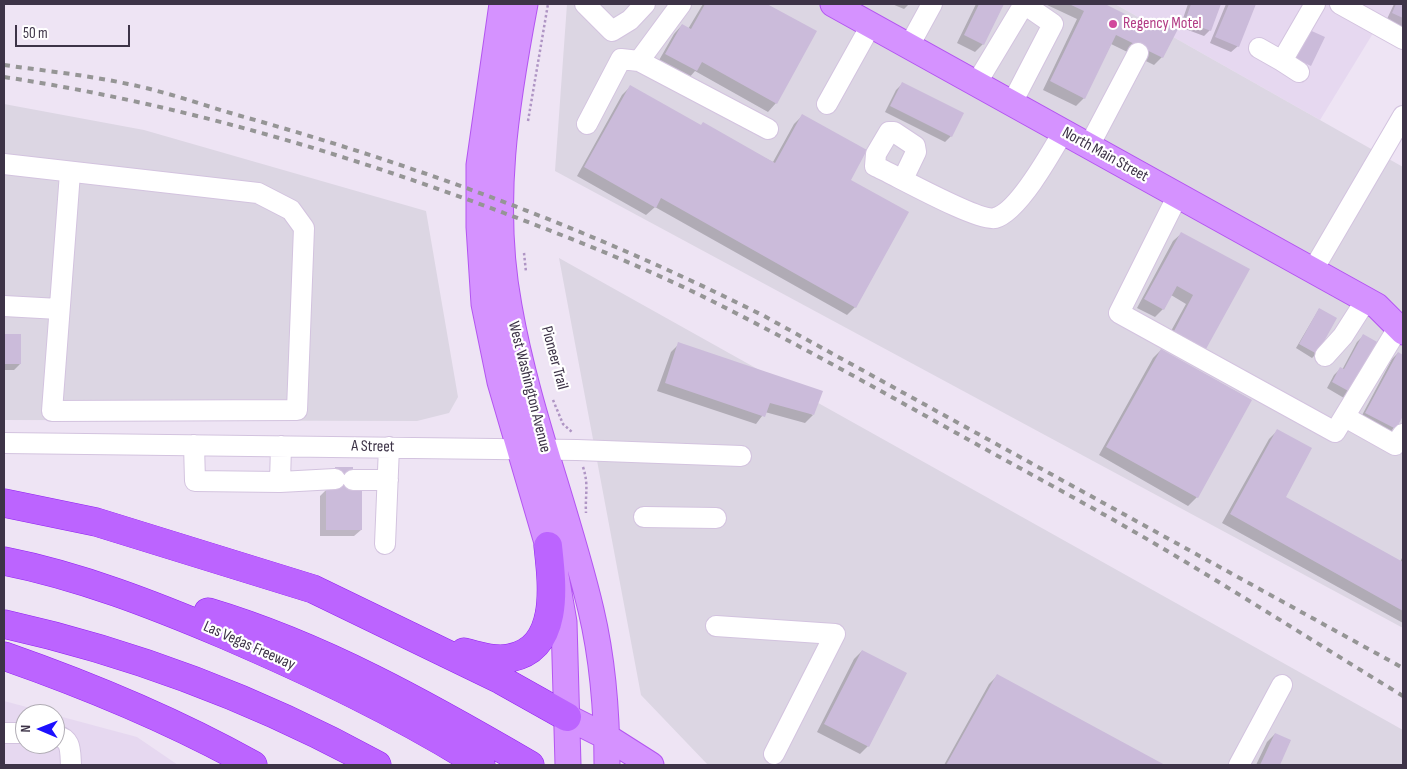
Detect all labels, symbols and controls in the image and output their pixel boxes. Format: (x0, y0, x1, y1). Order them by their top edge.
place label: Regency Motel (1123, 14, 1202, 34)
scale bar (18, 15, 132, 47)
marker: Regency Motel (1107, 18, 1119, 30)
text: 50 m (23, 24, 48, 43)
street label: North Main Street (1059, 123, 1151, 187)
street label: West Washington Avenue (503, 319, 555, 455)
street label: Pioneer Trail (536, 324, 572, 392)
street label: A Street (351, 437, 395, 457)
street label: Las Vegas Freeway (200, 617, 298, 675)
north arrow (15, 704, 65, 754)
text: N (17, 725, 34, 733)

